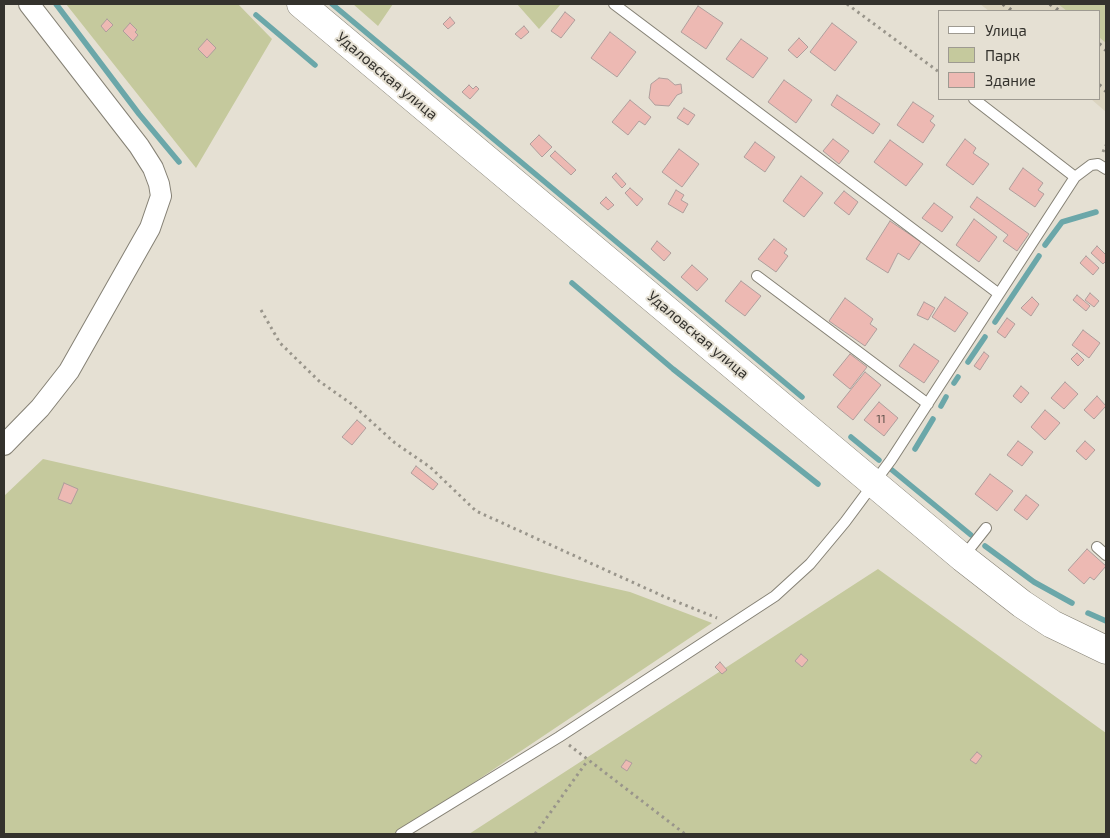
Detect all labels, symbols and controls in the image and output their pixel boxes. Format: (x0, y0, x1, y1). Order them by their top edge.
legend (938, 10, 1100, 100)
text: Улица (985, 21, 1027, 39)
street label: Удаловская улица (333, 28, 441, 124)
text: Парк (985, 46, 1020, 64)
text: Здание (985, 71, 1036, 89)
street label: Удаловская улица (644, 287, 752, 383)
house number: 11 (876, 412, 886, 426)

